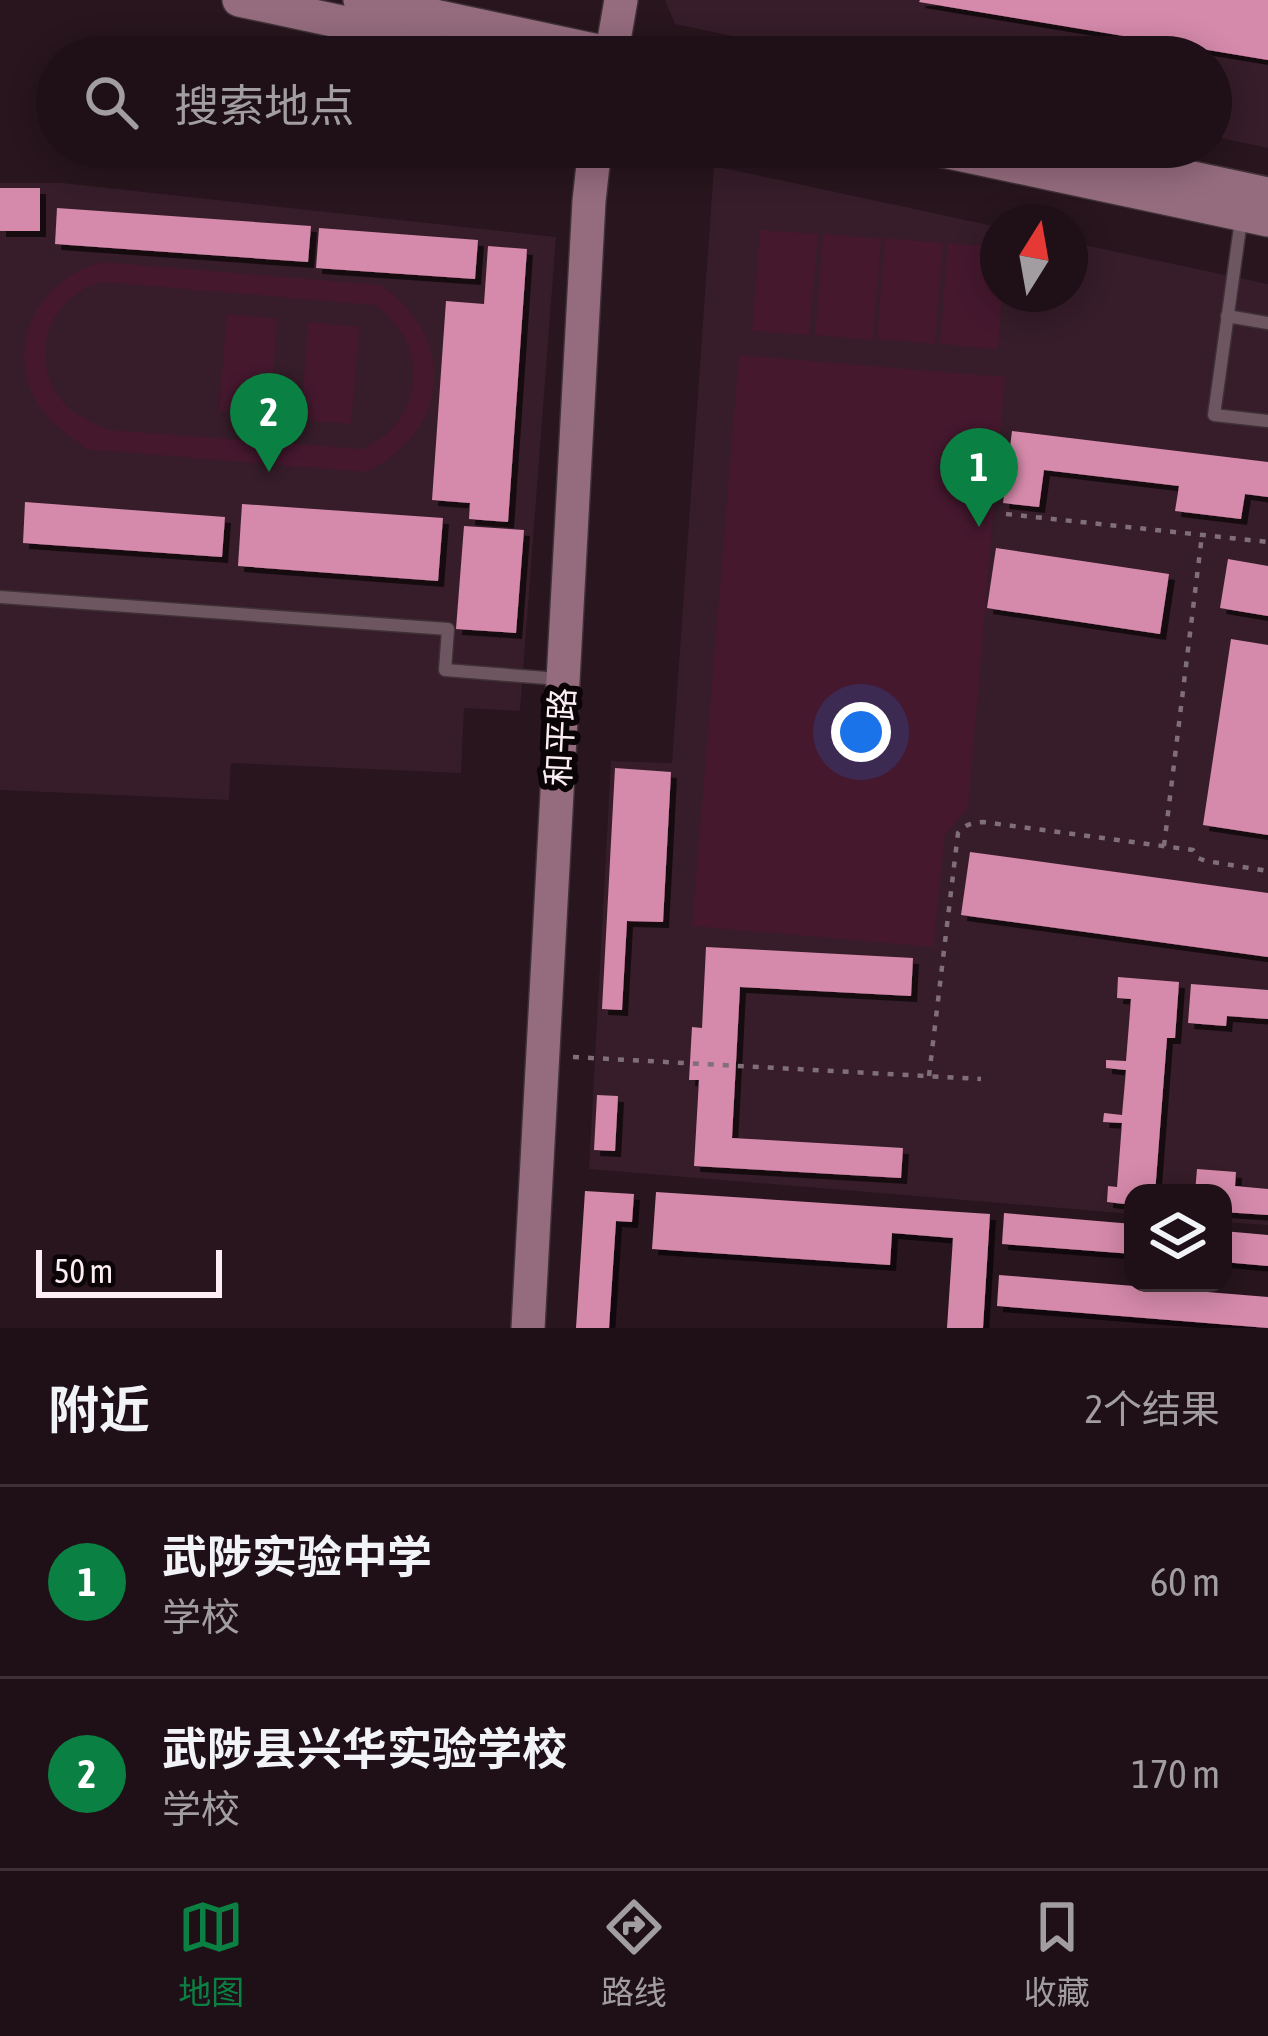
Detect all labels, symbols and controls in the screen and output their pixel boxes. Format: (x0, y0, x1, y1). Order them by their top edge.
search box (36, 36, 1232, 168)
icon: search (78, 69, 144, 135)
text: 搜索地点 (174, 80, 354, 132)
north arrow (980, 204, 1088, 312)
pin: 2 (230, 373, 308, 472)
pin: 1 (940, 428, 1018, 527)
street label: 和平路 (538, 687, 582, 787)
your location (831, 702, 891, 762)
map controls (1124, 1184, 1232, 1292)
button: layers (1124, 1184, 1232, 1292)
scale bar (36, 1244, 222, 1297)
text: 50 m (54, 1252, 113, 1290)
text: 附近 (48, 1380, 150, 1439)
text: 2个结果 (1085, 1387, 1220, 1431)
text: 武陟实验中学 (162, 1531, 432, 1583)
text: 1 (78, 1560, 96, 1604)
text: 60 m (1150, 1560, 1220, 1604)
text: 学校 (162, 1595, 240, 1639)
text: 武陟县兴华实验学校 (162, 1723, 567, 1775)
text: 2 (78, 1752, 96, 1796)
text: 170 m (1132, 1752, 1220, 1796)
text: 学校 (162, 1787, 240, 1831)
tab: 地图 (178, 1894, 244, 2014)
tab: 路线 (601, 1894, 667, 2014)
tab: 收藏 (1024, 1894, 1090, 2014)

